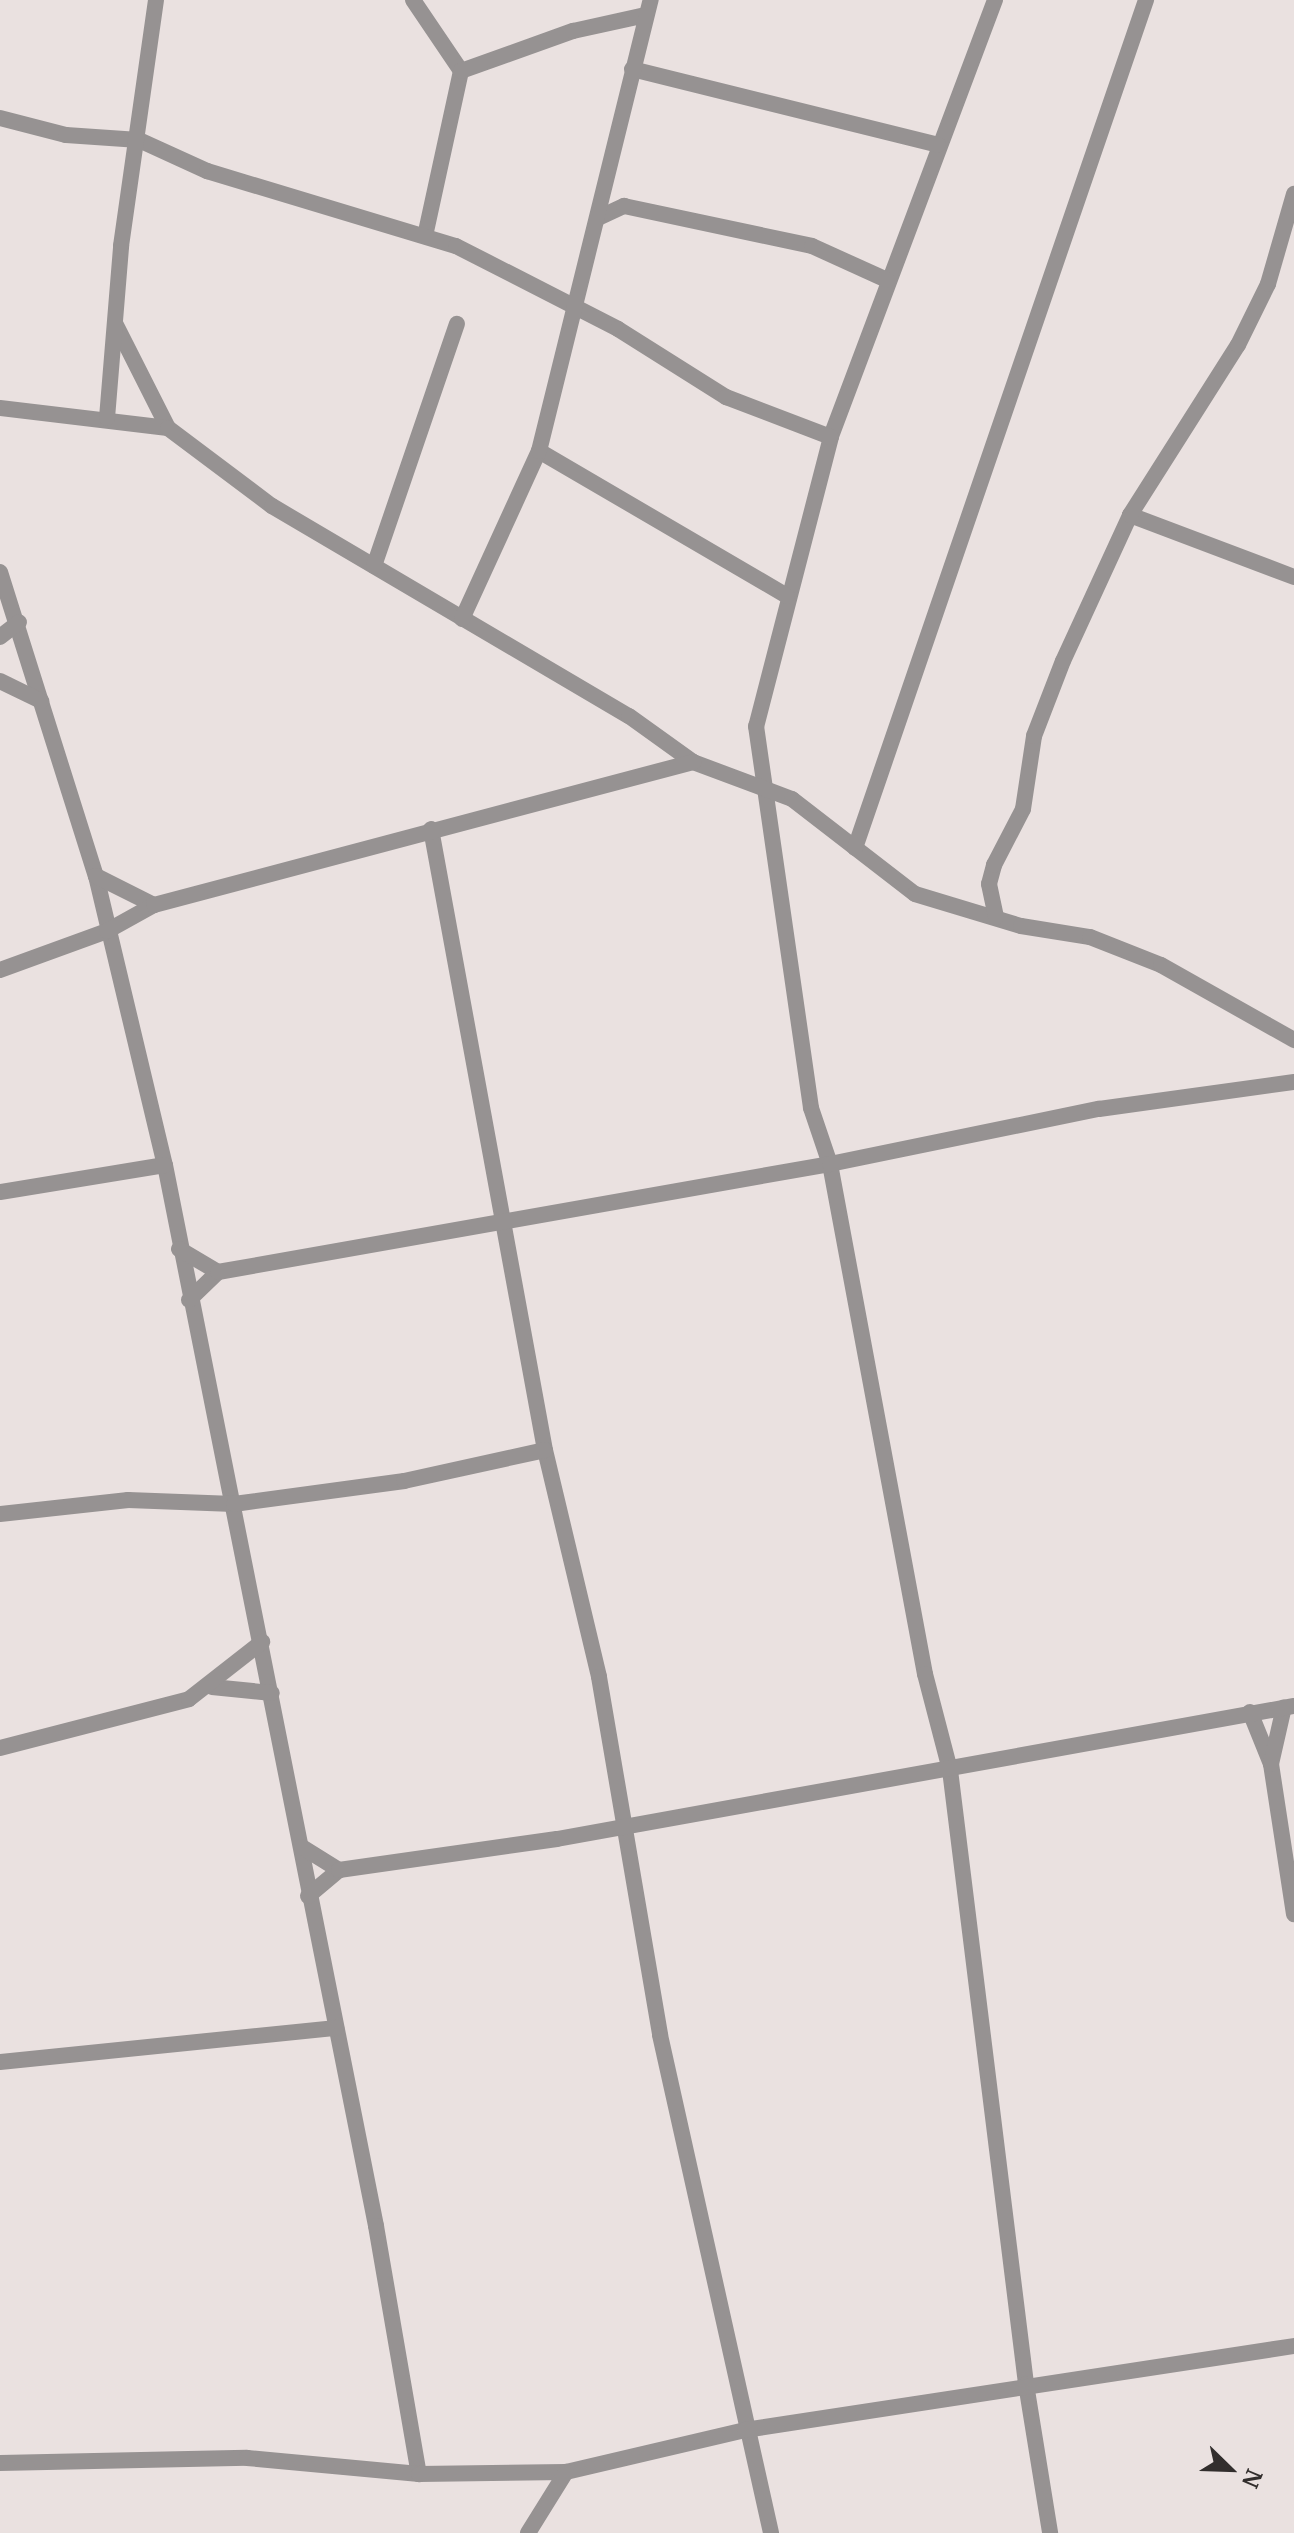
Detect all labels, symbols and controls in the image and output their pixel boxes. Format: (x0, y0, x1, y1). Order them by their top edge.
north arrow (1190, 2429, 1270, 2509)
text: N (1236, 2465, 1268, 2492)

